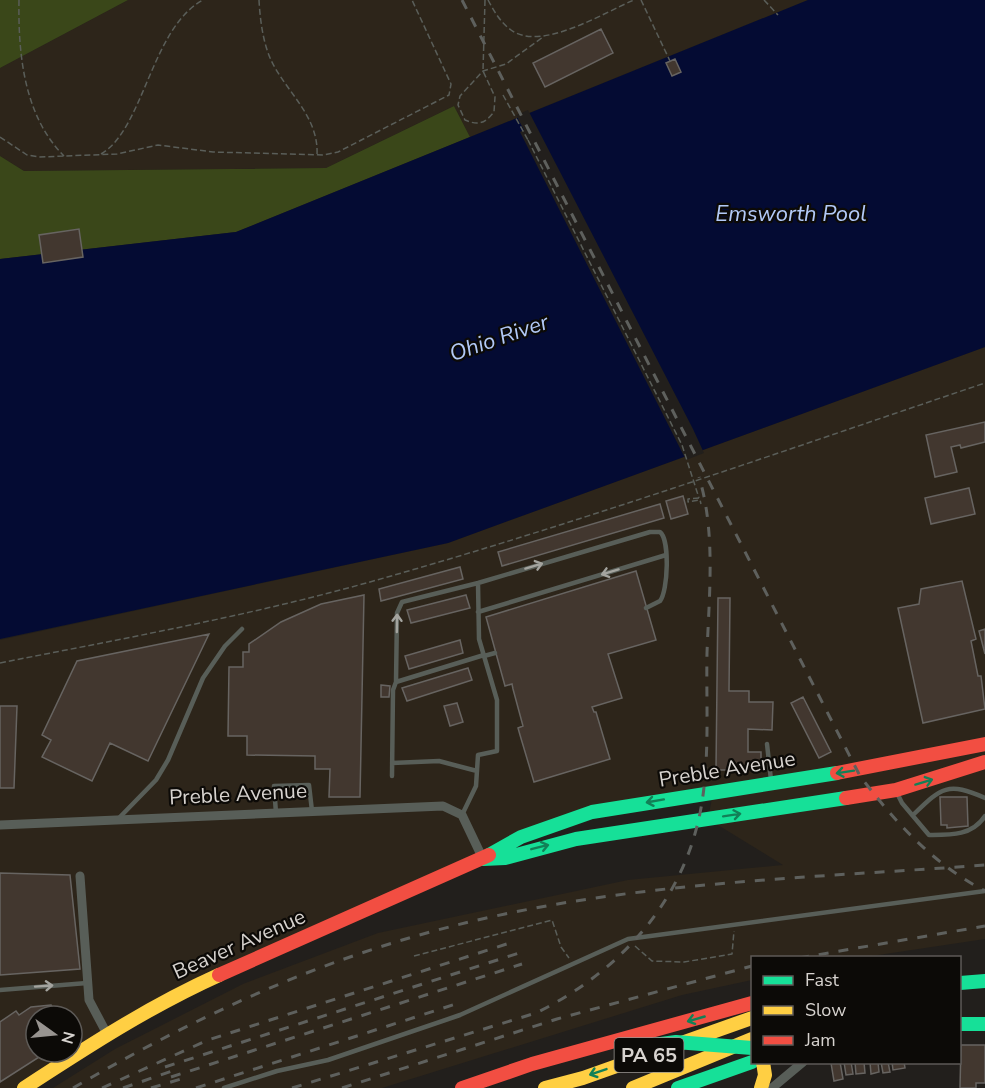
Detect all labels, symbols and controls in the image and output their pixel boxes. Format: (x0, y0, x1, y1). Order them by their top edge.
water label: Emsworth Pool (715, 199, 867, 229)
water label: Ohio River (445, 307, 554, 369)
one-way arrow (524, 560, 543, 571)
one-way arrow (601, 567, 620, 578)
one-way arrow (391, 614, 403, 634)
street label: Preble Avenue (657, 744, 797, 794)
one-way arrow (836, 767, 856, 778)
street label: Preble Avenue (168, 776, 308, 812)
one-way arrow (914, 776, 933, 787)
one-way arrow (646, 796, 666, 807)
one-way arrow (722, 809, 742, 820)
one-way arrow (530, 841, 549, 853)
street label: Beaver Avenue (168, 902, 310, 986)
legend (751, 956, 961, 1064)
text: Fast (805, 968, 840, 992)
one-way arrow (34, 981, 54, 992)
text: Slow (805, 998, 846, 1022)
north arrow (24, 1004, 84, 1064)
one-way arrow (687, 1014, 706, 1025)
text: Jam (804, 1028, 836, 1052)
text: N (55, 1029, 80, 1046)
road number: PA 65 (614, 1038, 684, 1072)
one-way arrow (589, 1068, 608, 1079)

